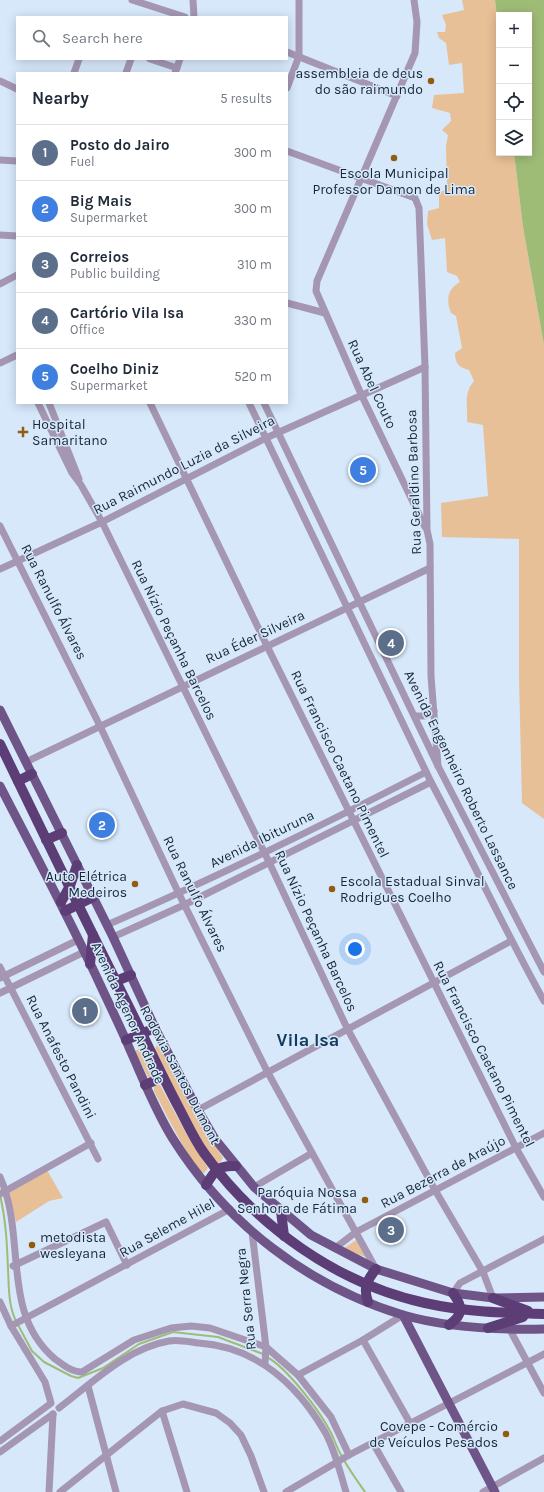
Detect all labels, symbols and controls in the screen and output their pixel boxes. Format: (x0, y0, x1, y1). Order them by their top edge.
map controls (496, 12, 532, 156)
button: + (496, 12, 532, 48)
search box (16, 16, 288, 60)
icon: search (30, 27, 52, 49)
text: Search here (62, 29, 143, 47)
button: − (496, 48, 532, 84)
place label: assembleia de deus do são raimundo (296, 65, 423, 98)
marker: assembleia de deus do são raimundo (426, 76, 436, 86)
button: locate (496, 84, 532, 120)
text: Nearby (32, 88, 89, 108)
text: 5 results (220, 91, 272, 106)
button: layers (496, 120, 532, 156)
text: Posto do Jairo (70, 136, 170, 154)
text: 1 (43, 145, 47, 160)
text: 300 m (234, 145, 272, 160)
marker: Escola Municipal Professor Damon de Lima (389, 153, 399, 163)
text: Fuel (70, 154, 95, 169)
place label: Escola Municipal Professor Damon de Lima (313, 165, 476, 198)
text: Big Mais (70, 192, 132, 210)
text: 2 (41, 201, 49, 216)
text: 300 m (234, 201, 272, 216)
text: Supermarket (70, 210, 148, 225)
text: Correios (70, 248, 129, 266)
text: 3 (41, 257, 49, 272)
text: 310 m (237, 257, 272, 272)
text: Public building (70, 266, 160, 281)
text: Cartório Vila Isa (70, 304, 184, 322)
text: 4 (41, 313, 49, 328)
text: 330 m (234, 313, 272, 328)
text: Office (70, 322, 105, 337)
street label: Rua Abel Couto (344, 337, 400, 431)
text: Coelho Diniz (70, 360, 159, 378)
text: 5 (41, 369, 49, 384)
text: 520 m (234, 369, 272, 384)
text: Supermarket (70, 378, 148, 393)
street label: Rua Geraldino Barbosa (403, 409, 425, 555)
street label: Rua Raimundo Luzia da Silveira (90, 412, 278, 518)
place label: Hospital Samaritano (32, 416, 107, 449)
marker: Hospital Samaritano (17, 426, 29, 438)
pin: 5 (350, 455, 376, 485)
street label: Rua Ranulfo Álvares (18, 541, 91, 663)
street label: Rua Nízio Peçanha Barcelos (128, 557, 220, 723)
street label: Rua Éder Silveira (202, 606, 307, 667)
pin: 4 (378, 628, 404, 658)
street label: Rua Francisco Caetano Pimentel (287, 667, 393, 861)
street label: Avenida Engenheiro Roberto Lassance (400, 667, 522, 893)
street label: Avenida Ibituruna (207, 806, 317, 872)
pin: 2 (89, 810, 115, 840)
street label: Rua Ranulfo Álvares (159, 833, 231, 955)
street label: Rua Nízio Peçanha Barcelos (271, 848, 361, 1014)
place label: Auto Elétrica Medeiros (46, 868, 127, 901)
place label: Escola Estadual Sinval Rodrigues Coelho (340, 873, 485, 906)
marker: Auto Elétrica Medeiros (130, 879, 140, 889)
marker: Escola Estadual Sinval Rodrigues Coelho (327, 884, 337, 894)
street label: Avenida Agenor Andrade (88, 939, 168, 1087)
your location (345, 939, 365, 959)
street label: Rua Francisco Caetano Pimentel (430, 958, 538, 1150)
street label: Rua Anafesto Pandini (22, 992, 100, 1122)
pin: 1 (72, 996, 98, 1026)
street label: Rodovia Santos Dumont (136, 1003, 224, 1147)
district label: Vila Isa (277, 1029, 339, 1051)
street label: Rua Bezerra de Araújo (378, 1132, 508, 1212)
place label: Paróquia Nossa Senhora de Fátima (237, 1184, 357, 1217)
street label: Rua Seleme Hilel (116, 1195, 218, 1261)
marker: Paróquia Nossa Senhora de Fátima (360, 1195, 370, 1205)
pin: 3 (378, 1215, 404, 1245)
place label: metodista wesleyana (40, 1229, 106, 1262)
marker: metodista wesleyana (27, 1240, 37, 1250)
street label: Rua Serra Negra (232, 1247, 260, 1351)
place label: Covepe - Comércio de Veículos Pesados (369, 1418, 498, 1451)
marker: Covepe - Comércio de Veículos Pesados (501, 1429, 511, 1439)

